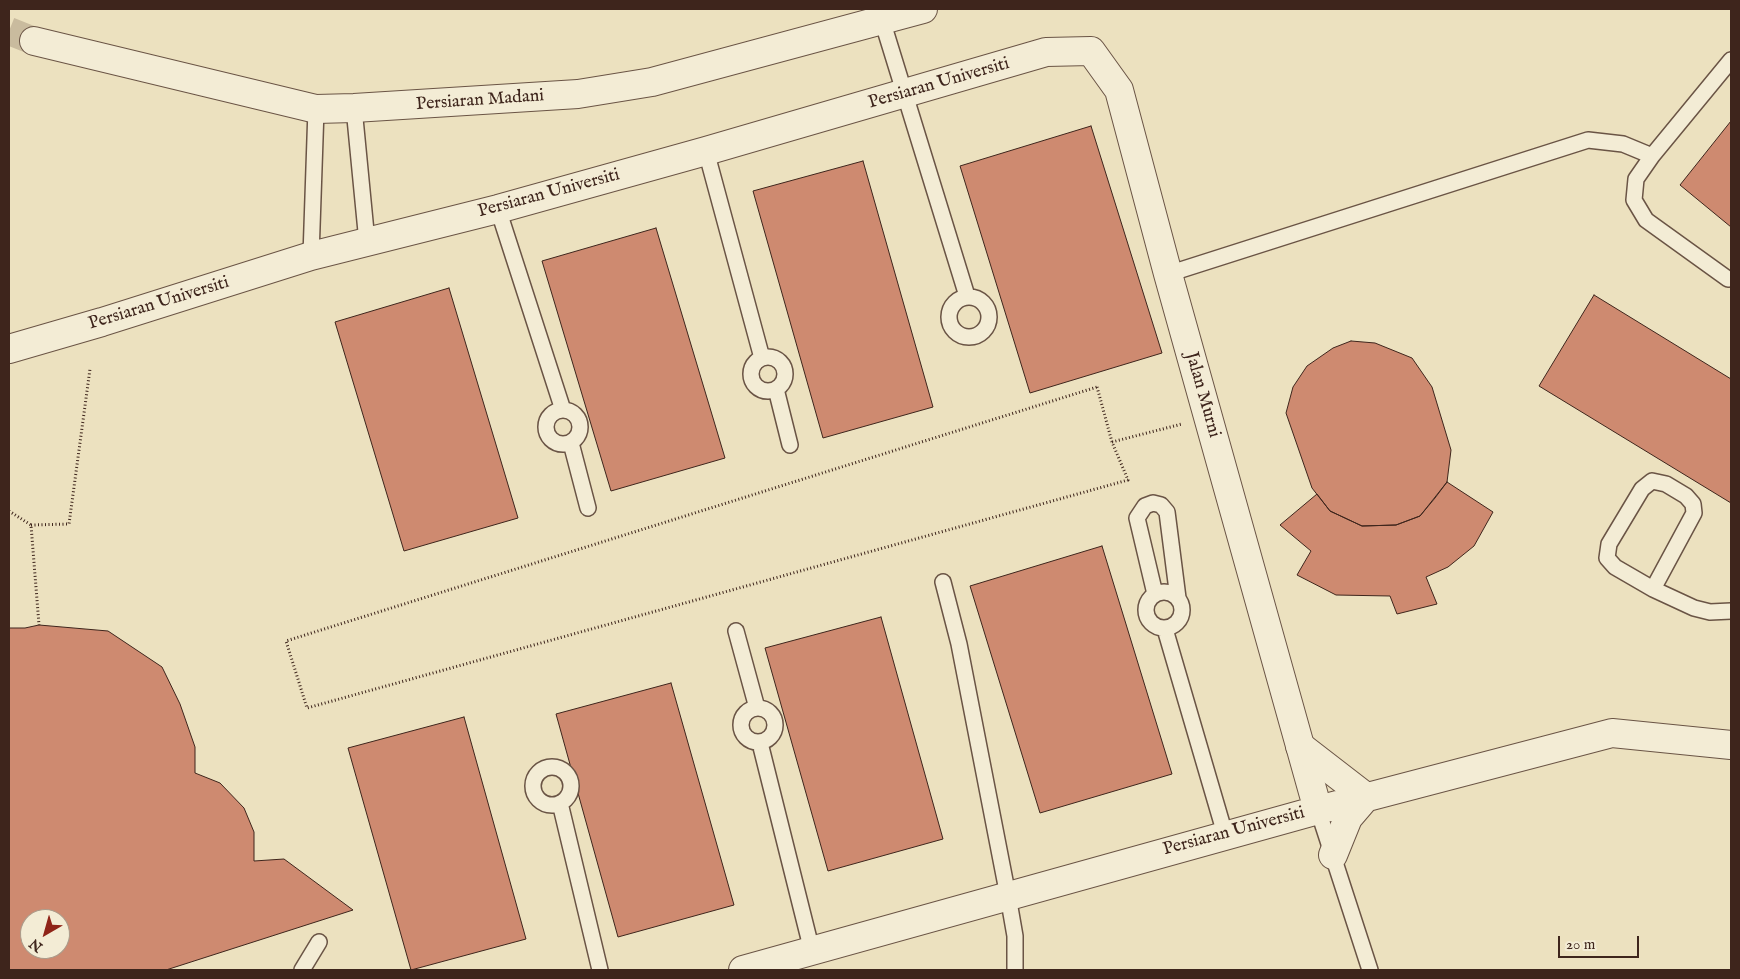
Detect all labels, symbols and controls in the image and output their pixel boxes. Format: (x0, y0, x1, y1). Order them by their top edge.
street label: Persiaran Universiti (866, 54, 1012, 114)
street label: Persiaran Madani (415, 86, 545, 116)
street label: Persiaran Universiti (476, 165, 622, 223)
street label: Persiaran Universiti (86, 272, 232, 336)
street label: Jalan Murni (1179, 350, 1225, 440)
street label: Persiaran Universiti (1161, 803, 1307, 861)
north arrow (20, 909, 70, 959)
scale bar (1560, 926, 1641, 958)
text: N (26, 934, 47, 956)
text: 20 m (1566, 935, 1595, 954)

